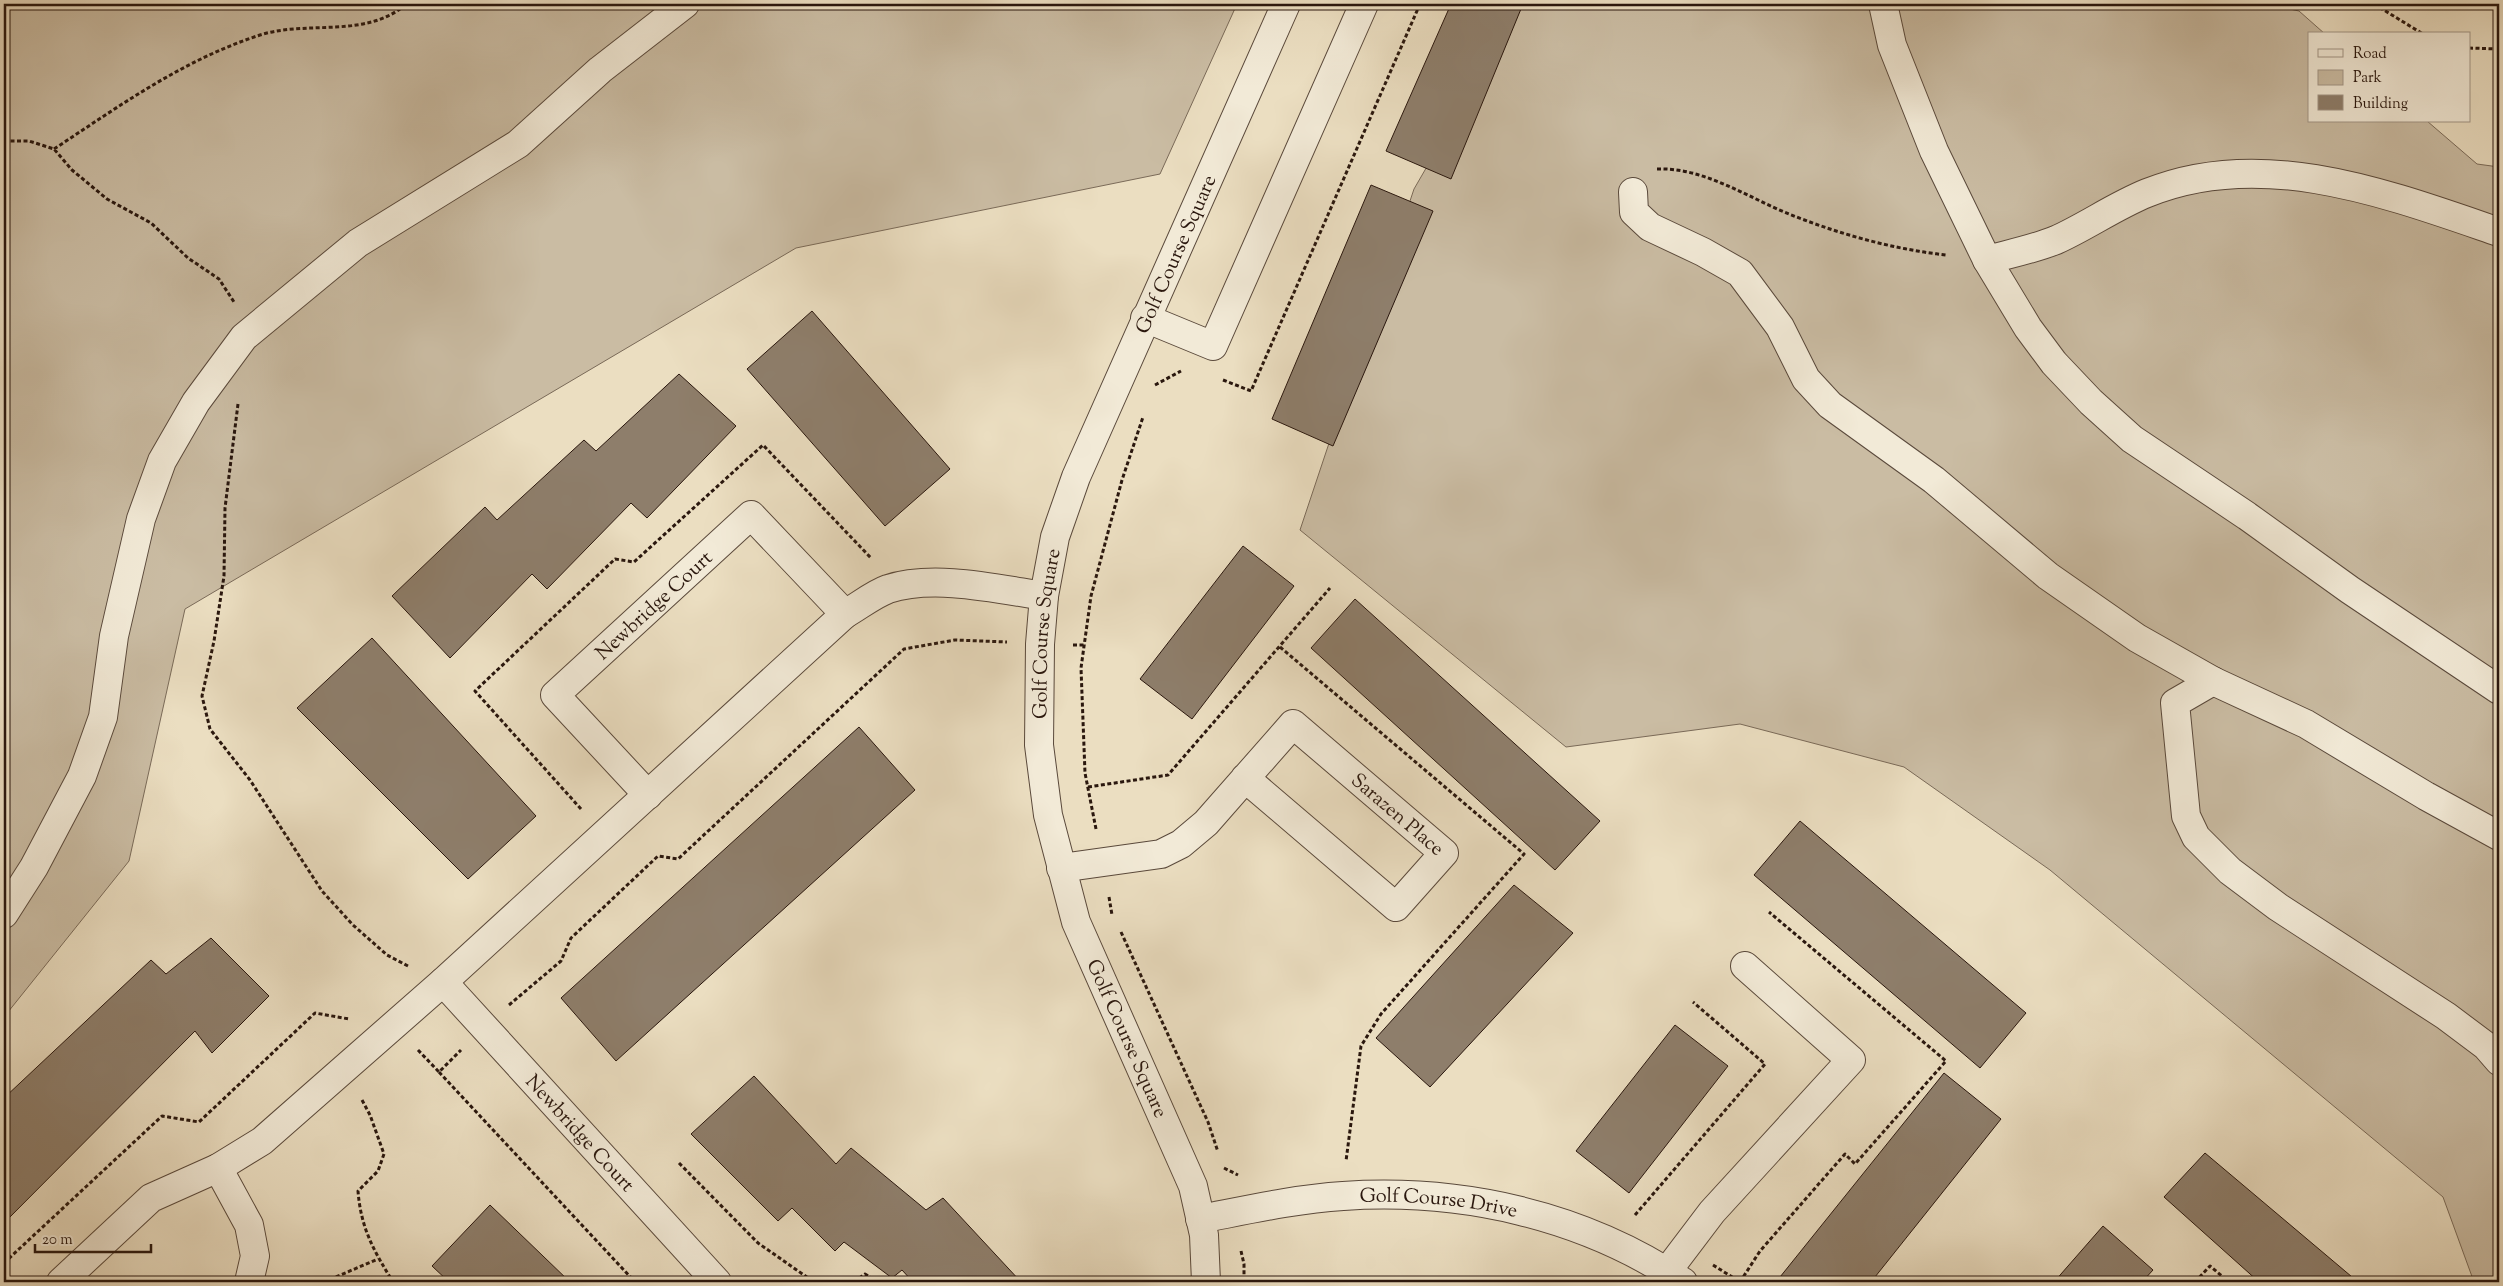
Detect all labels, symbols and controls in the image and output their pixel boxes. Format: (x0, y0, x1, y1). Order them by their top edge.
legend (2308, 32, 2470, 122)
text: Road (2353, 44, 2387, 65)
text: Park (2353, 68, 2382, 89)
text: Building (2353, 94, 2408, 115)
street label: Golf Course Square (1129, 171, 1225, 339)
street label: Newbridge Court (590, 545, 720, 668)
street label: Golf Course Square (1027, 546, 1070, 719)
street label: Sarazen Place (1343, 767, 1450, 864)
street label: Golf Course Square (1078, 955, 1174, 1123)
street label: Newbridge Court (517, 1069, 640, 1200)
street label: Golf Course Drive (1359, 1183, 1520, 1227)
scale bar (35, 1221, 151, 1253)
text: 20 m (42, 1230, 73, 1251)

